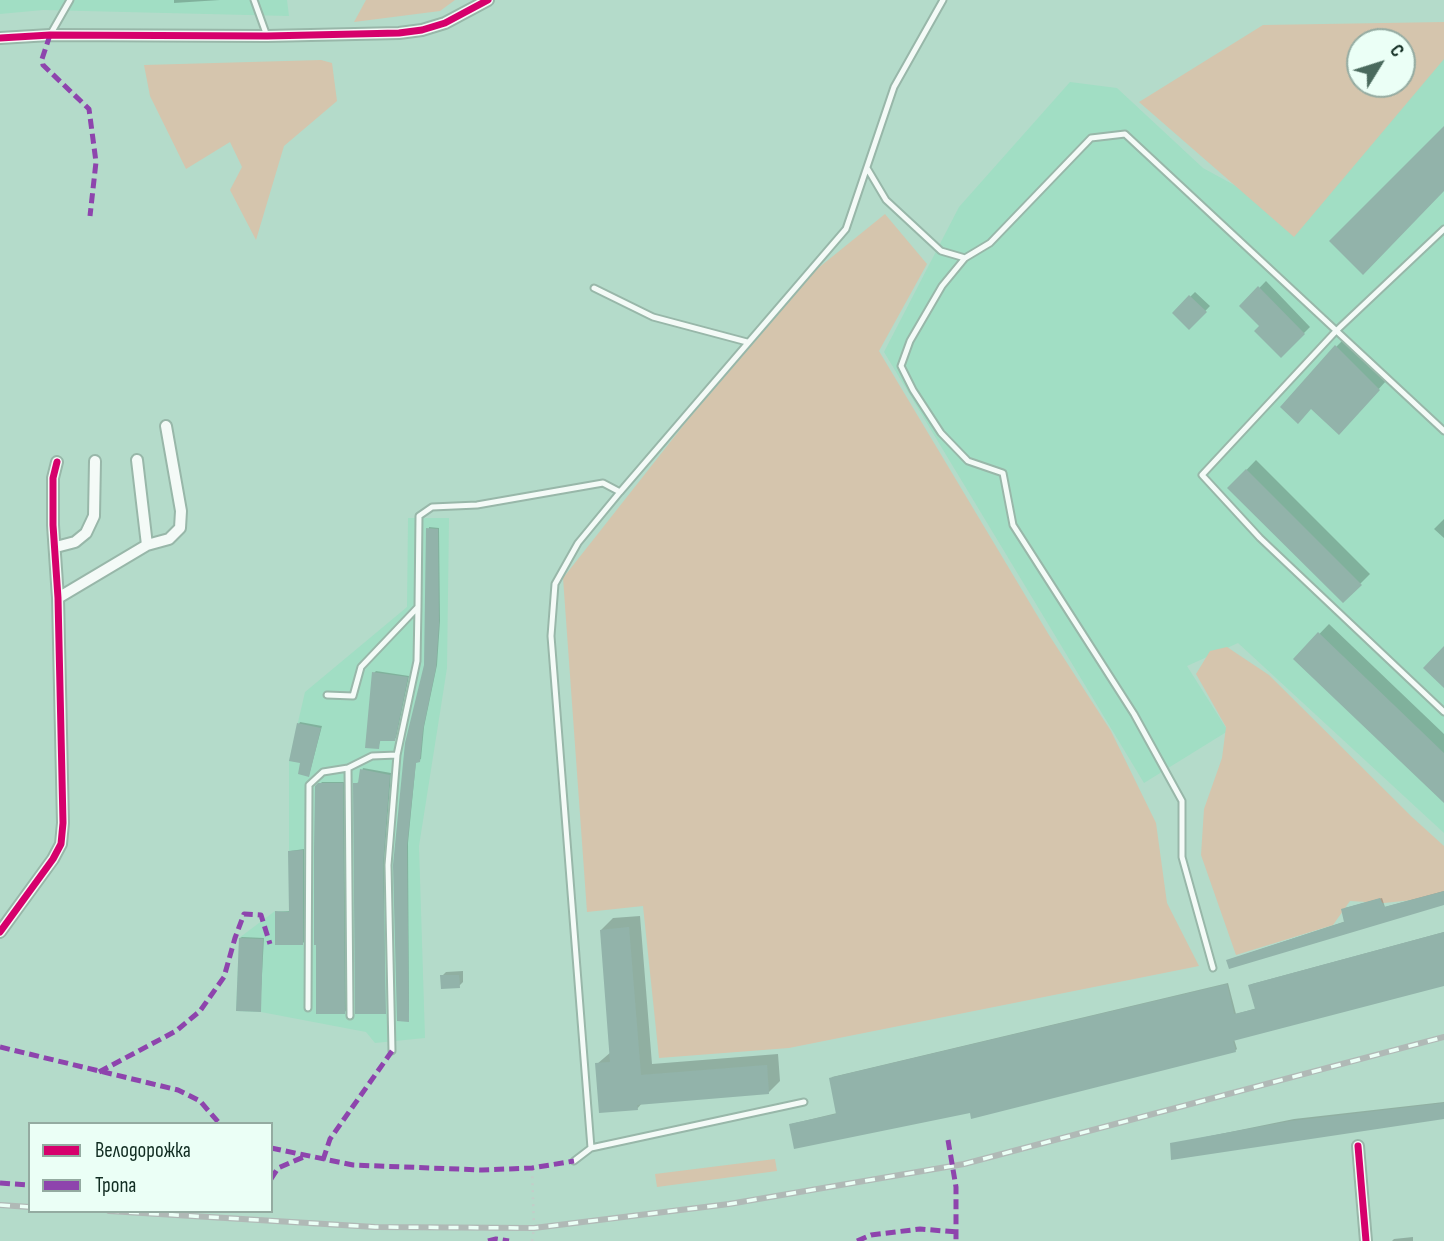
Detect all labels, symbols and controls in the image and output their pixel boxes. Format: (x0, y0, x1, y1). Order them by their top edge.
north arrow (1346, 28, 1416, 98)
text: С (1384, 40, 1408, 62)
legend (28, 1122, 273, 1213)
text: Велодорожка (95, 1138, 191, 1163)
text: Тропа (95, 1173, 136, 1198)

